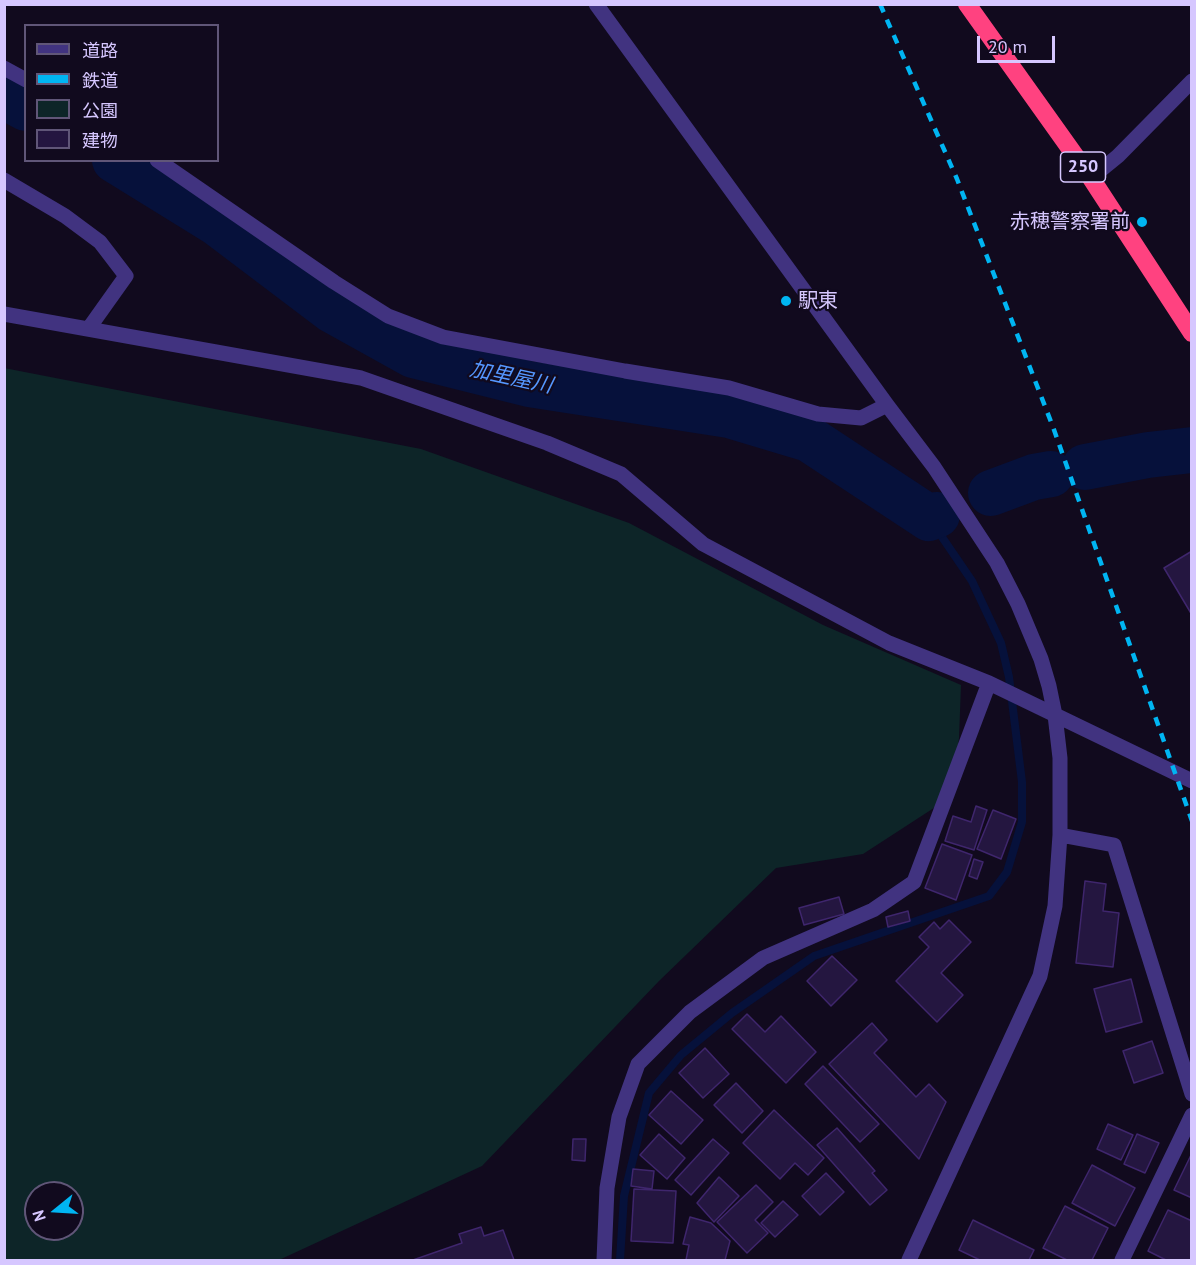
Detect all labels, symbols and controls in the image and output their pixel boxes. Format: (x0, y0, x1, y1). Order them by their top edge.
legend (24, 24, 219, 162)
scale bar (980, 24, 1058, 62)
text: 20 m (988, 35, 1027, 58)
text: 道路 (82, 39, 118, 62)
text: 鉄道 (82, 69, 118, 92)
text: 公園 (82, 99, 118, 122)
text: 建物 (82, 129, 118, 152)
road number: 250 (1060, 152, 1106, 182)
place label: 赤穂警察署前 (1010, 210, 1130, 234)
marker: 赤穂警察署前 (1135, 215, 1149, 229)
place label: 駅東 (798, 289, 838, 313)
marker: 駅東 (779, 294, 793, 308)
water label: 加里屋川 (467, 357, 555, 399)
north arrow (24, 1181, 84, 1241)
text: N (28, 1208, 50, 1224)

